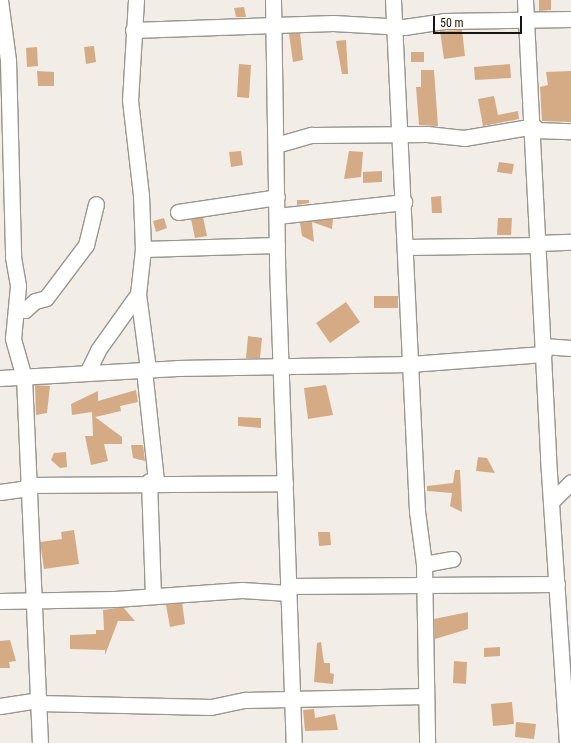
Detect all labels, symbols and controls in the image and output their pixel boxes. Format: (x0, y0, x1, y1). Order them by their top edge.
scale bar (435, 8, 524, 34)
text: 50 m (440, 16, 464, 30)

